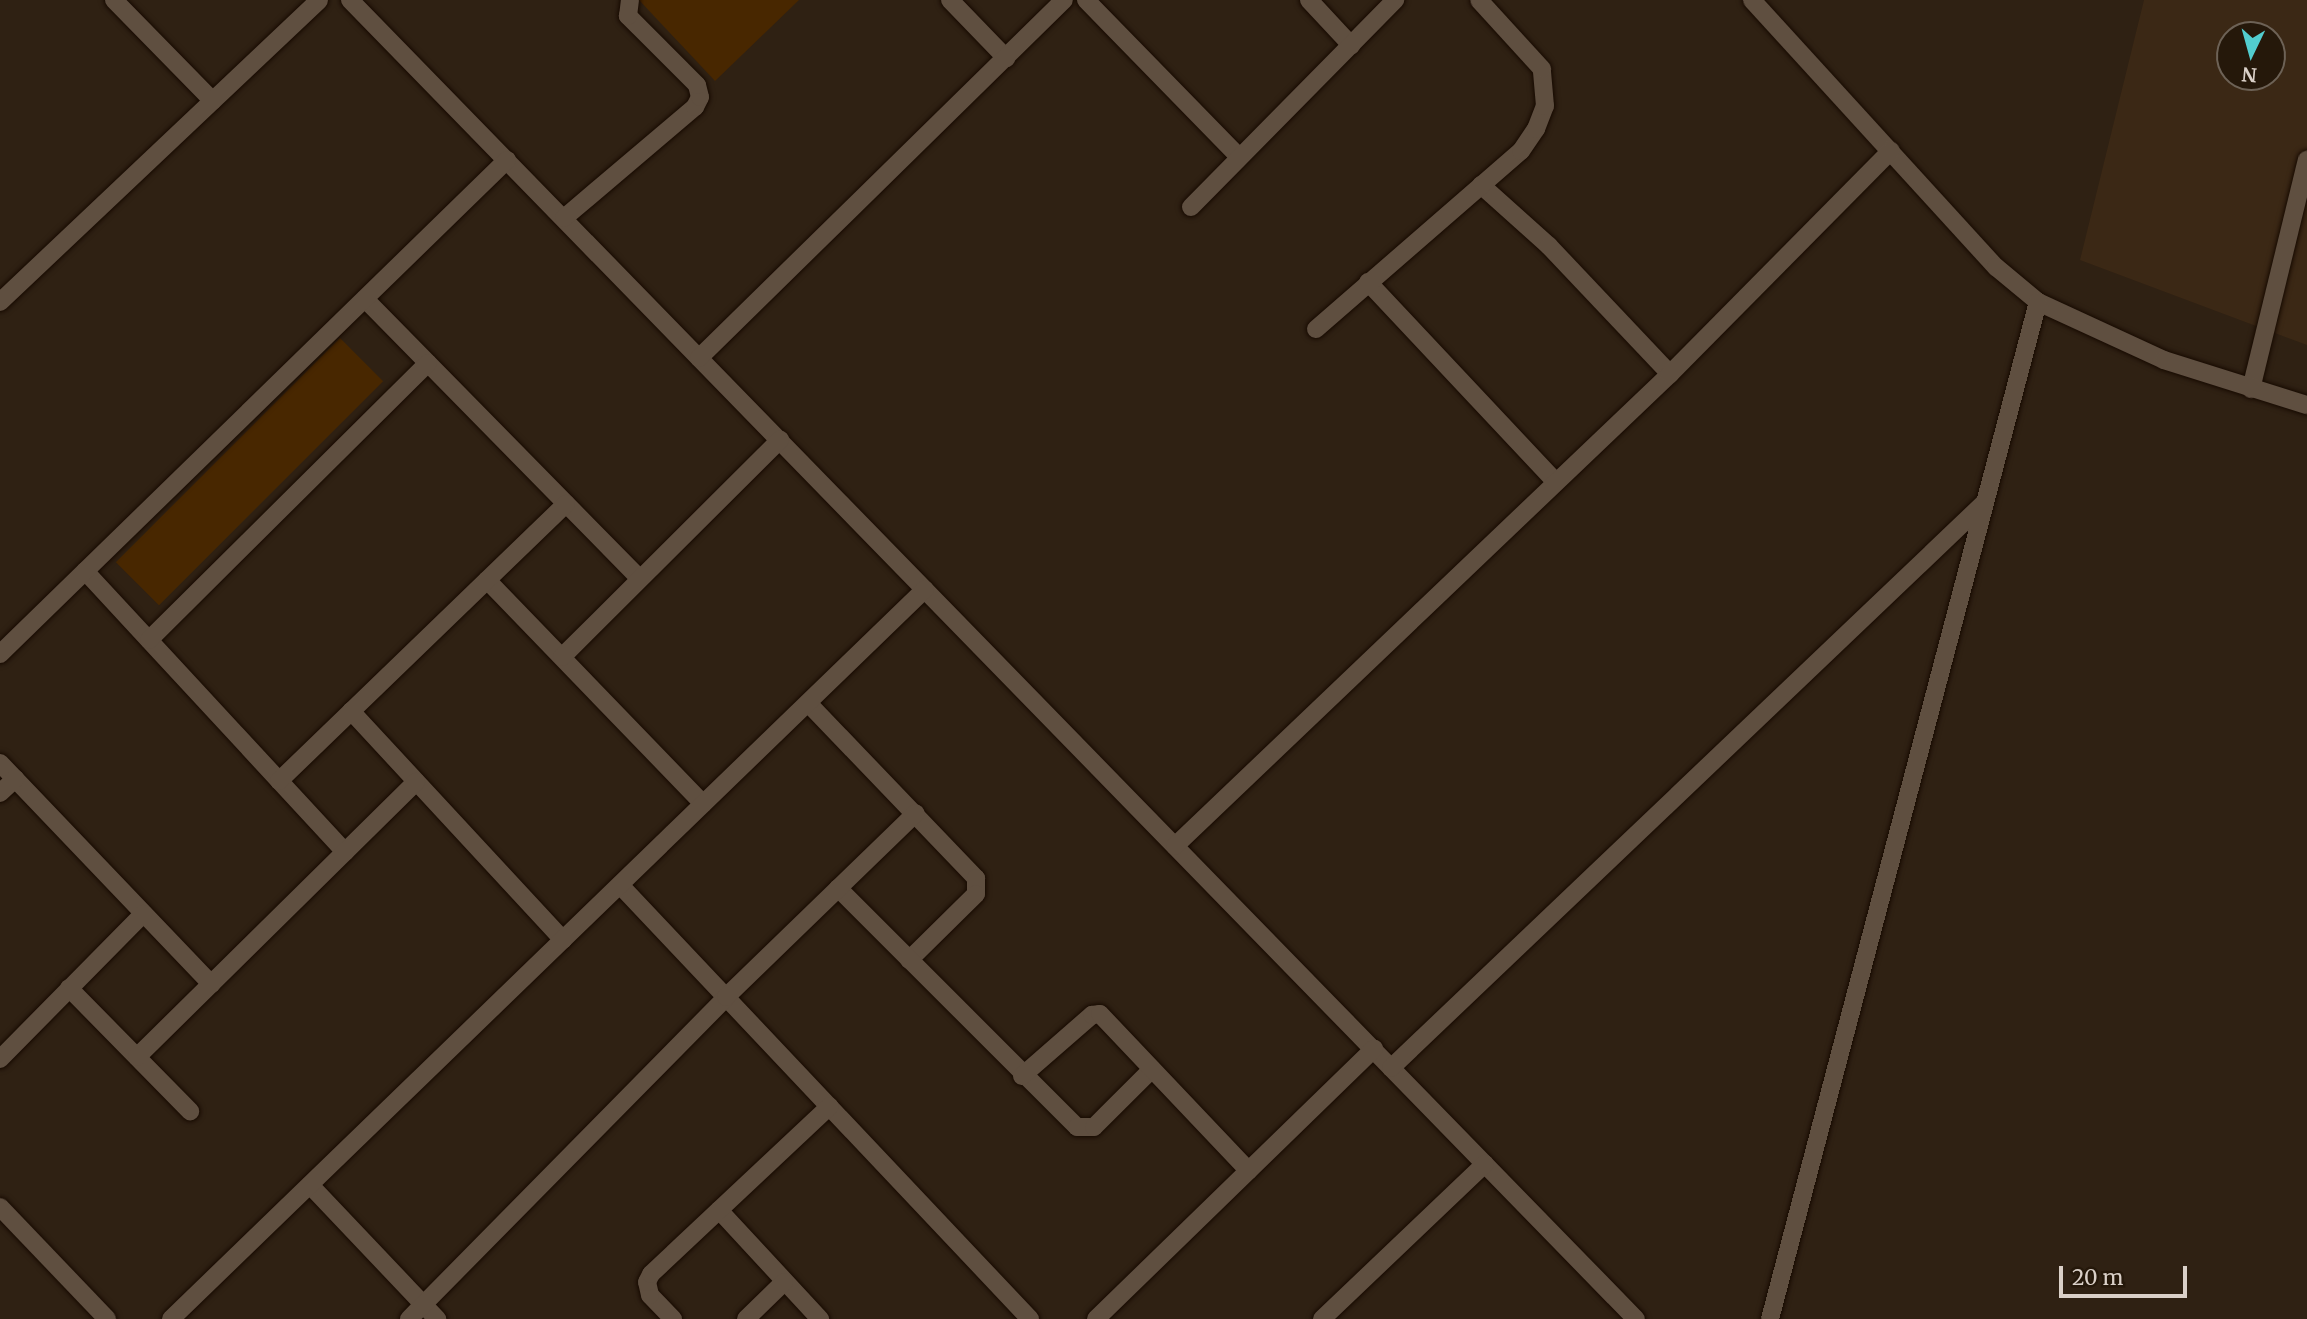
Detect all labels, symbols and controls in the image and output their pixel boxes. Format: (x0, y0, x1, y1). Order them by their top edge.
north arrow (2216, 21, 2286, 91)
text: N (2241, 62, 2258, 88)
scale bar (2062, 1252, 2190, 1296)
text: 20 m (2072, 1264, 2123, 1291)

